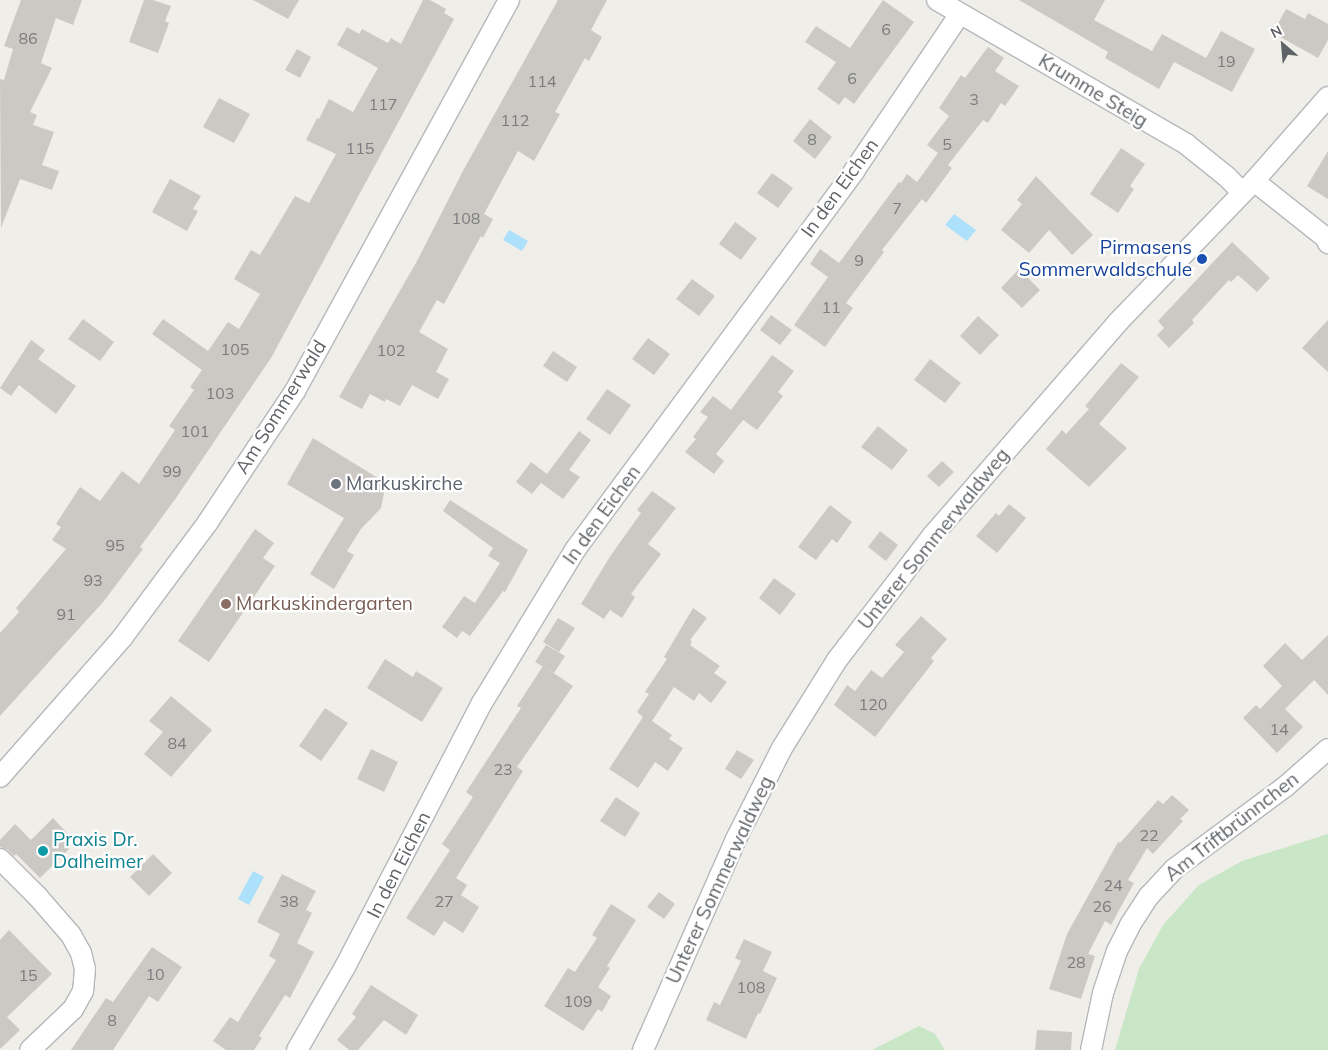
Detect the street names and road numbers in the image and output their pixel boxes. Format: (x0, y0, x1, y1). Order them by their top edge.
street label: Krumme Steig (1034, 49, 1152, 133)
street label: In den Eichen (797, 134, 883, 242)
street label: Am Sommerwald (231, 336, 331, 478)
street label: Unterer Sommerwaldweg (854, 444, 1014, 634)
street label: In den Eichen (559, 461, 645, 569)
street label: Am Triftbrünnchen (1161, 768, 1303, 886)
street label: Unterer Sommerwaldweg (662, 773, 778, 987)
street label: In den Eichen (362, 808, 436, 922)

